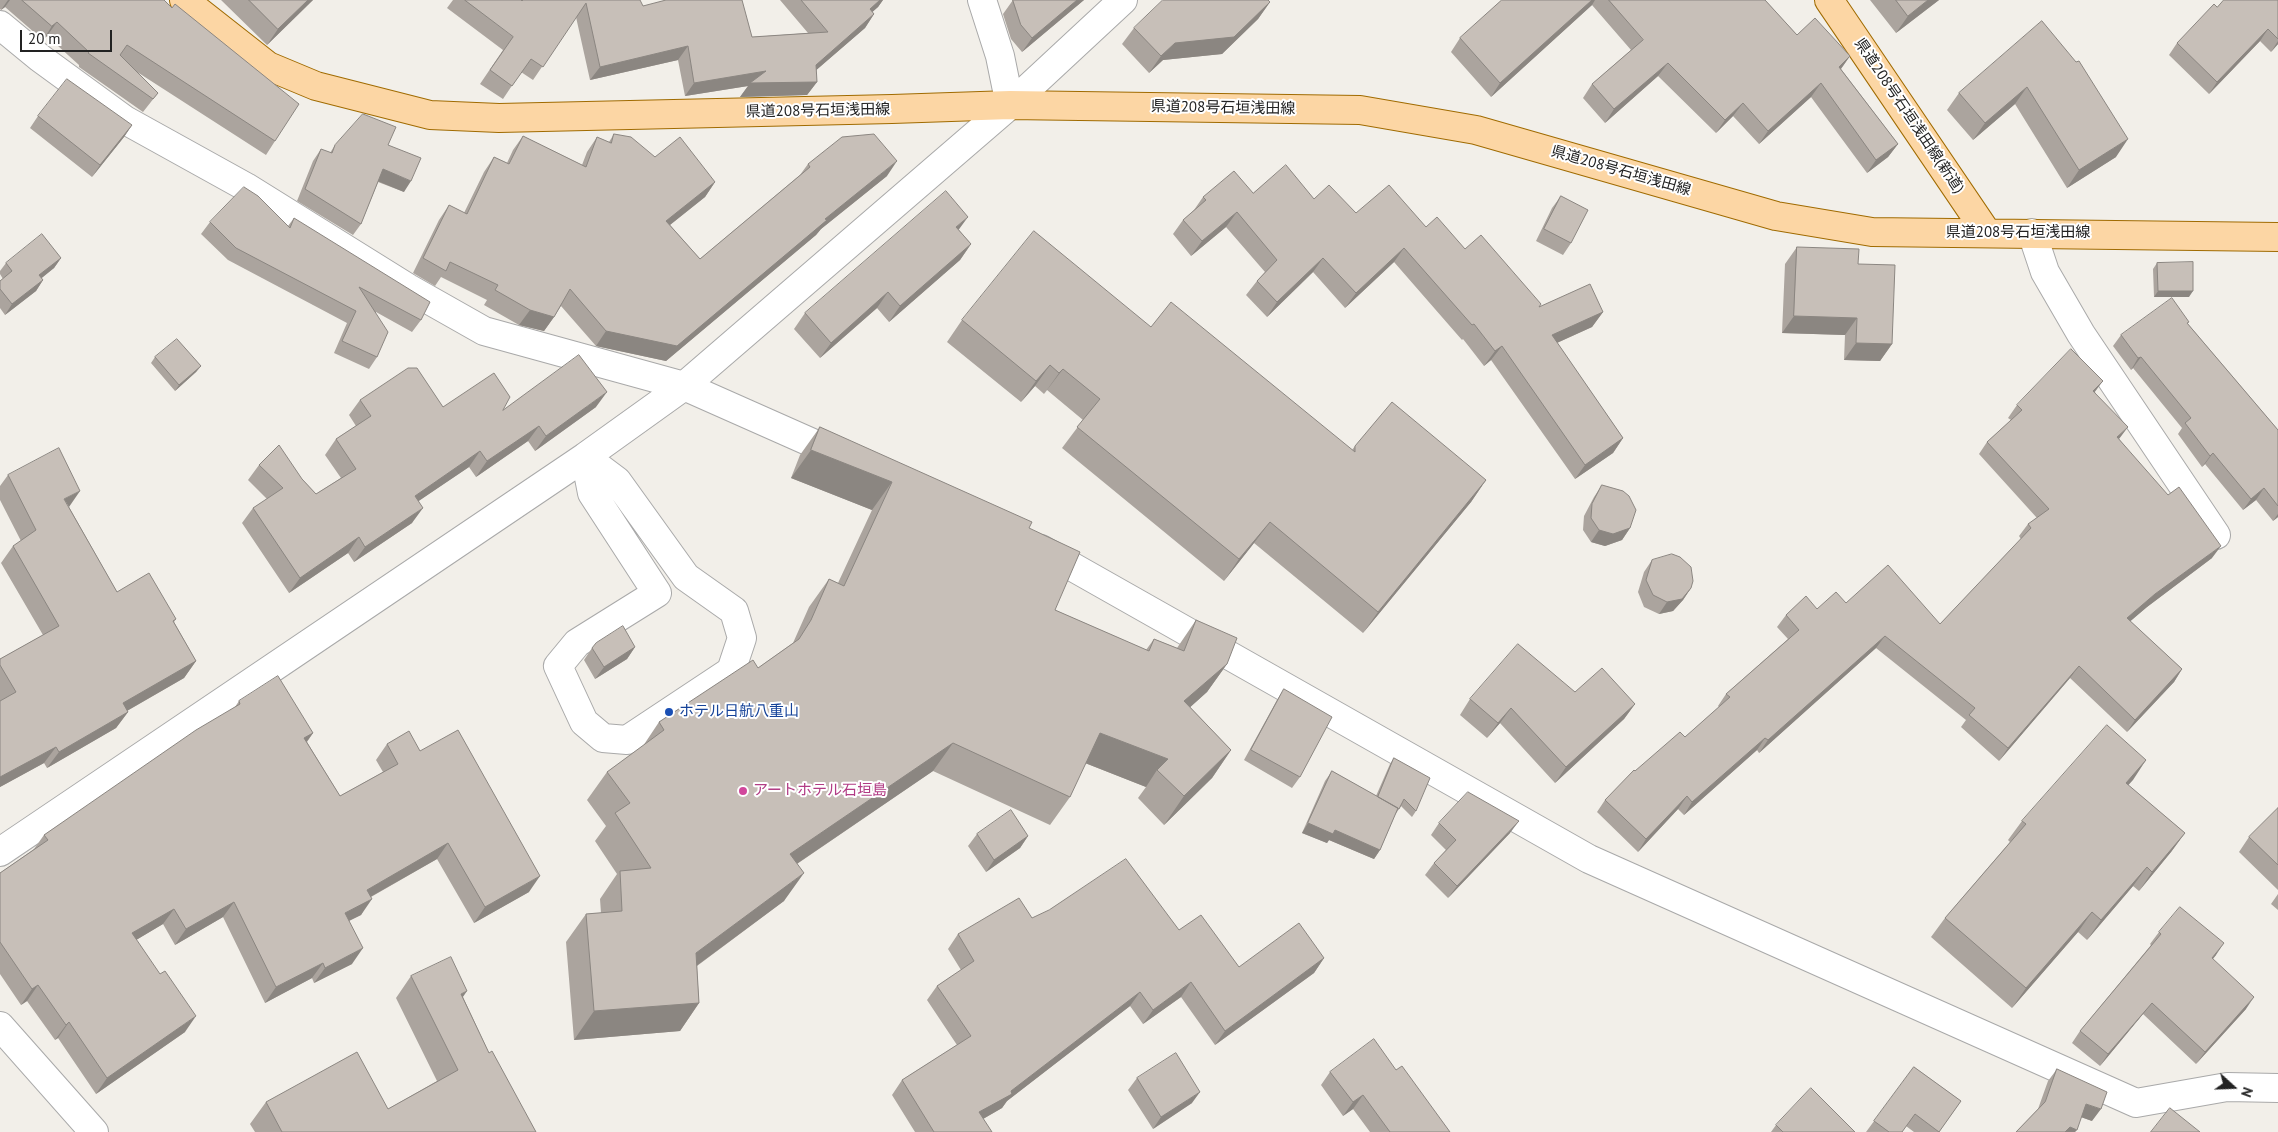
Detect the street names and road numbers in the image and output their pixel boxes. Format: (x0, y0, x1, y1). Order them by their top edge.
street label: 県道208号石垣浅田線(新道) (1850, 35, 1968, 197)
street label: 県道208号石垣浅田線 (1151, 98, 1295, 118)
street label: 県道208号石垣浅田線 (746, 101, 890, 121)
street label: 県道208号石垣浅田線 (1549, 142, 1693, 200)
street label: 県道208号石垣浅田線 (1946, 224, 2090, 242)

